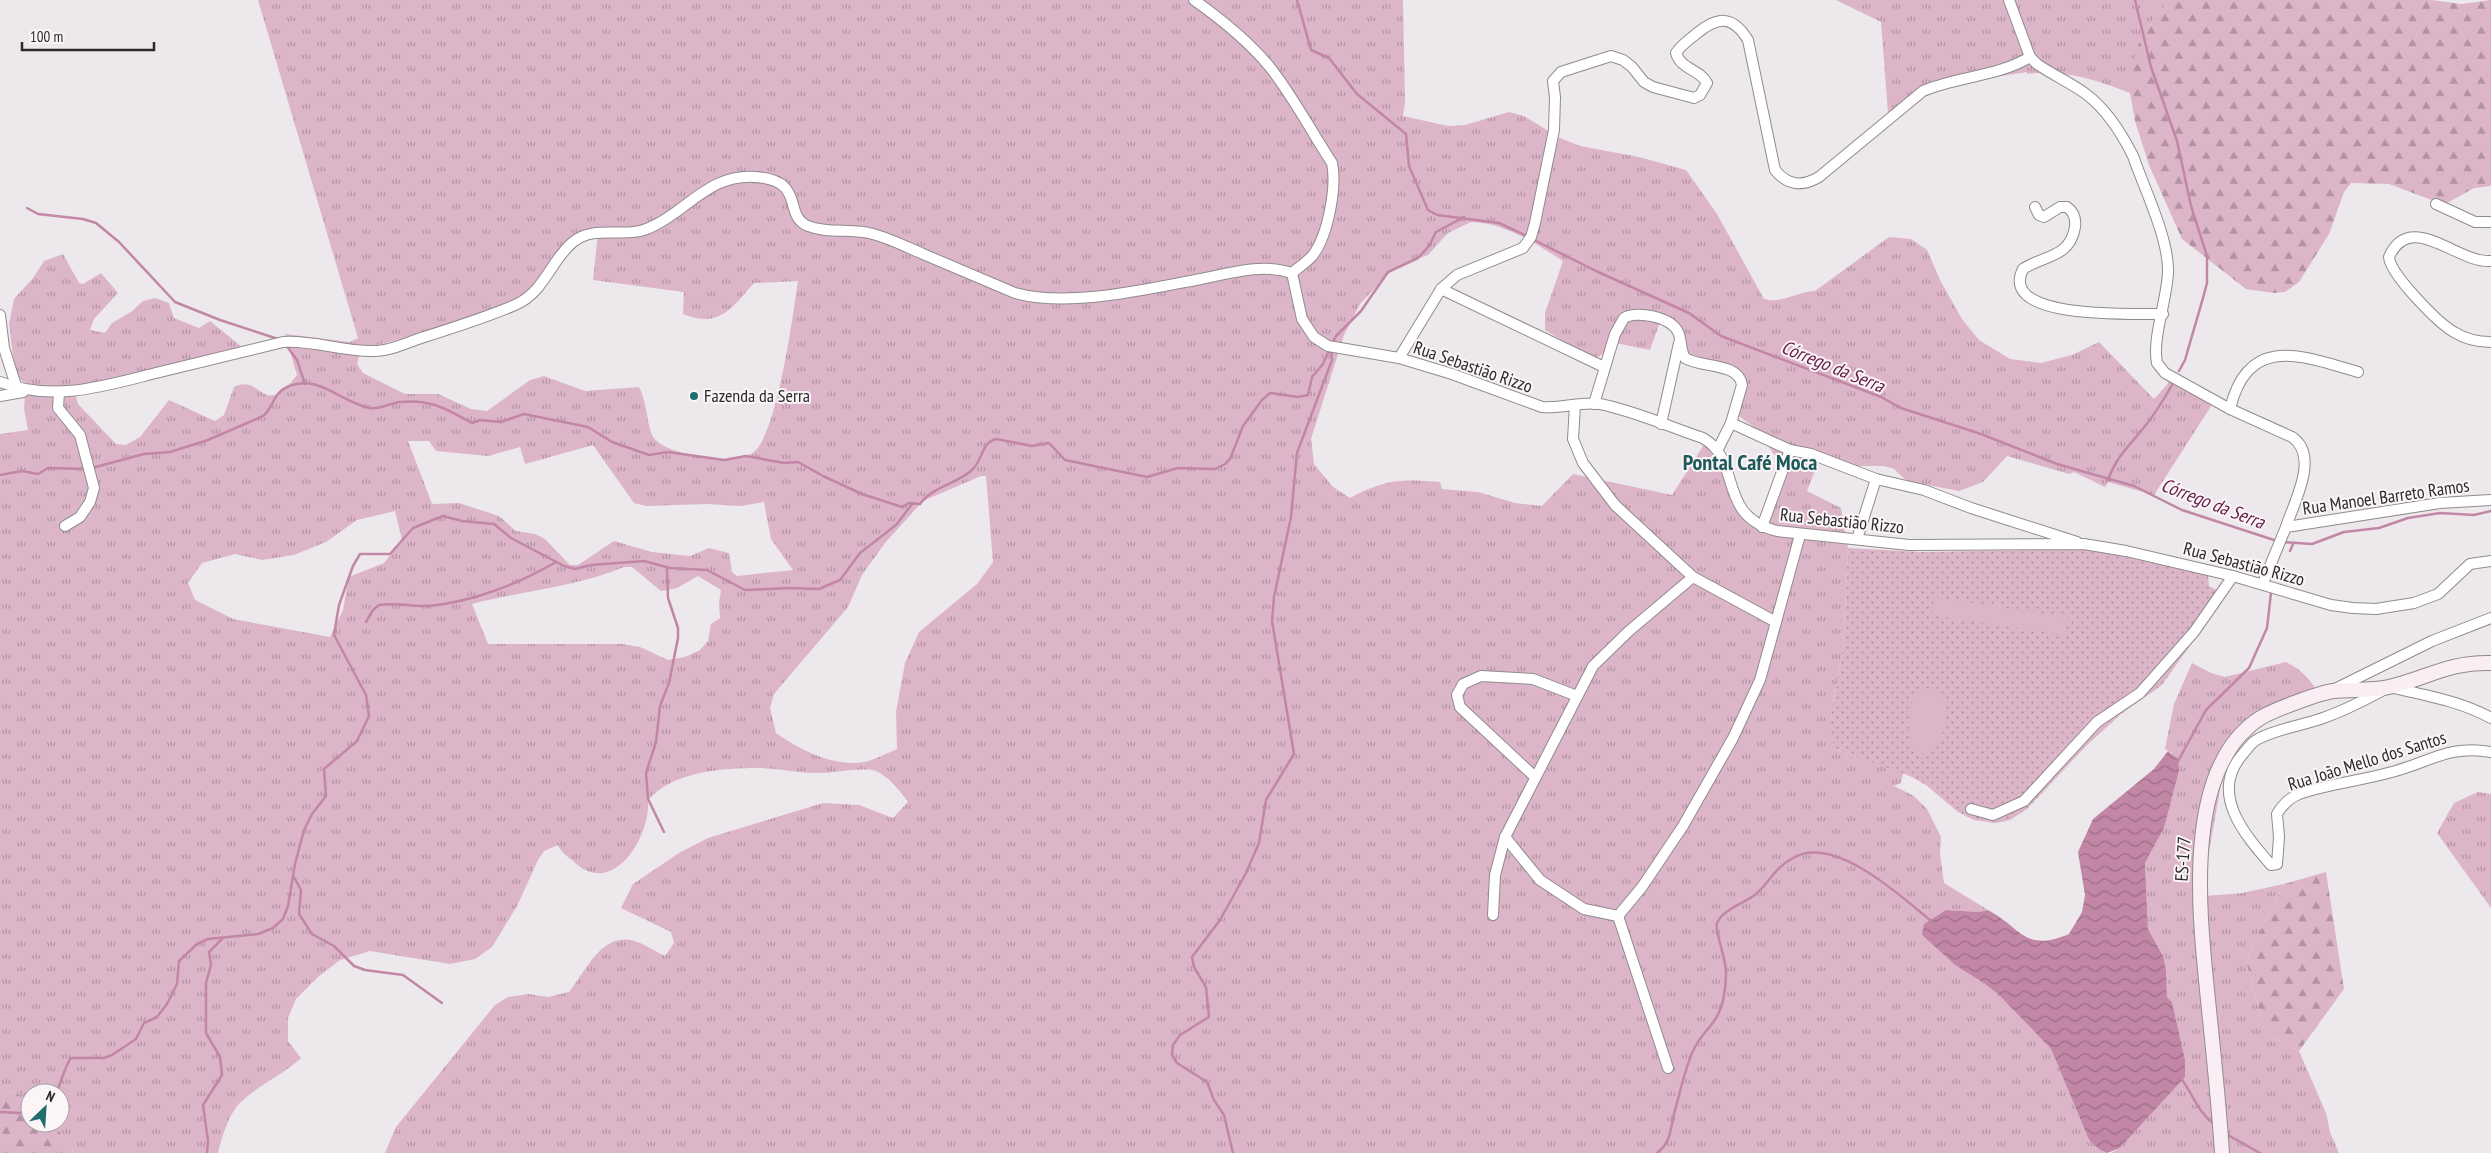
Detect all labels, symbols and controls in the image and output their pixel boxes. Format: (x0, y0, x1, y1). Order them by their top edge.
scale bar (22, 20, 155, 52)
text: 100 m (30, 27, 63, 46)
water label: Córrego da Serra (1778, 334, 1889, 398)
street label: Rua Sebastião Rizzo (1411, 335, 1536, 398)
place label: Fazenda da Serra (704, 384, 810, 407)
marker: Fazenda da Serra (688, 390, 700, 402)
district label: Pontal Café Moca (1683, 448, 1817, 476)
water label: Córrego da Serra (2158, 472, 2269, 534)
street label: Rua Manoel Barreto Ramos (2301, 473, 2471, 520)
street label: Rua Sebastião Rizzo (1779, 503, 1905, 538)
street label: Rua Sebastião Rizzo (2181, 536, 2307, 591)
street label: Rua João Mello dos Santos (2285, 726, 2449, 796)
street label: ES-177 (2169, 836, 2196, 882)
north arrow (20, 1083, 70, 1133)
text: N (43, 1086, 58, 1106)

